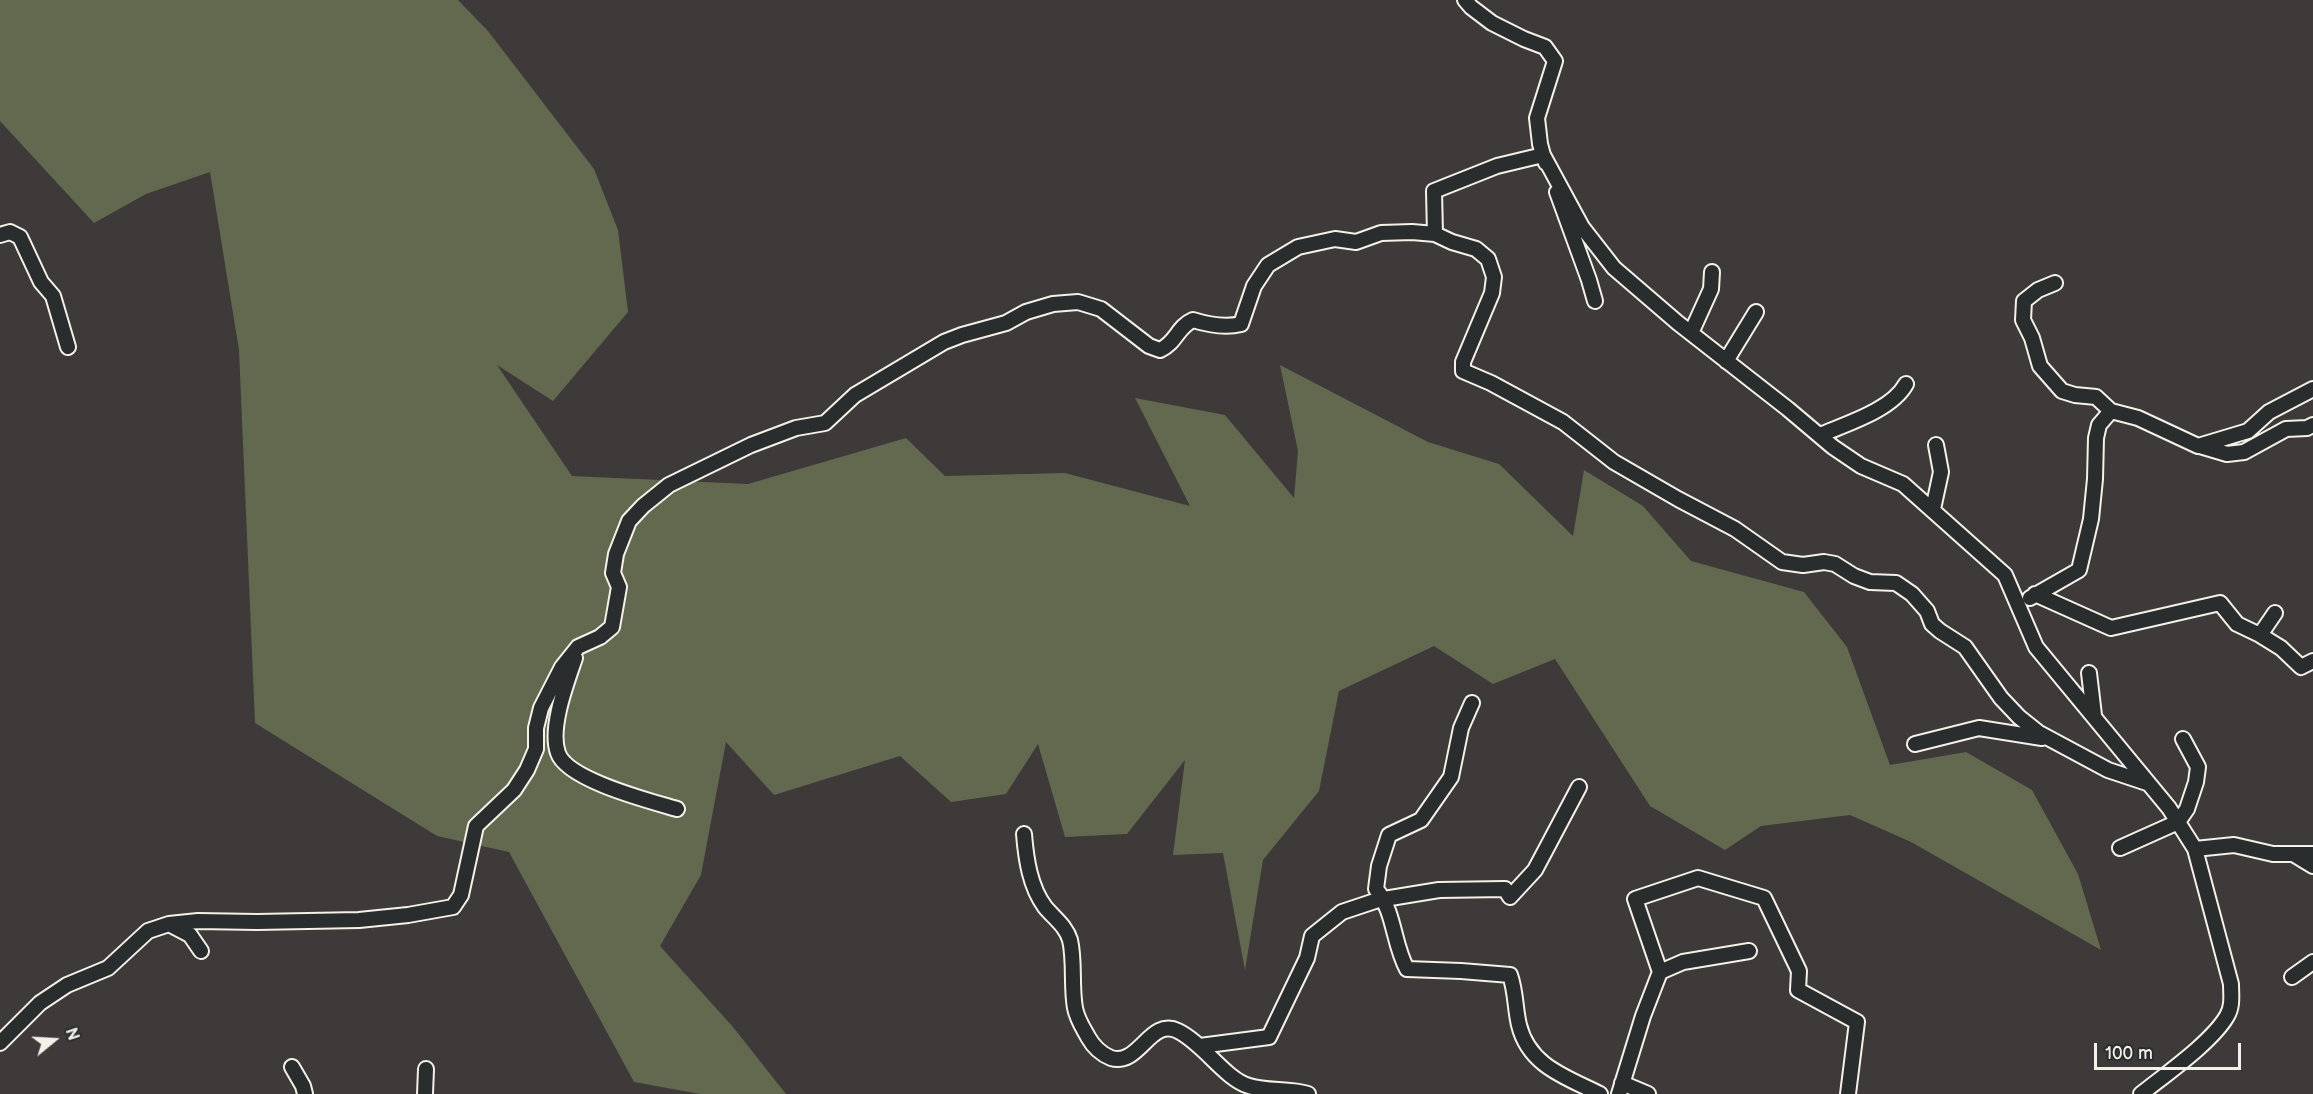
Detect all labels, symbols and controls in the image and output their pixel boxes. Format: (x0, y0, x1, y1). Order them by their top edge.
north arrow (24, 1010, 84, 1070)
text: N (61, 1026, 82, 1043)
scale bar (2097, 1031, 2244, 1069)
text: 100 m (2105, 1043, 2153, 1064)

